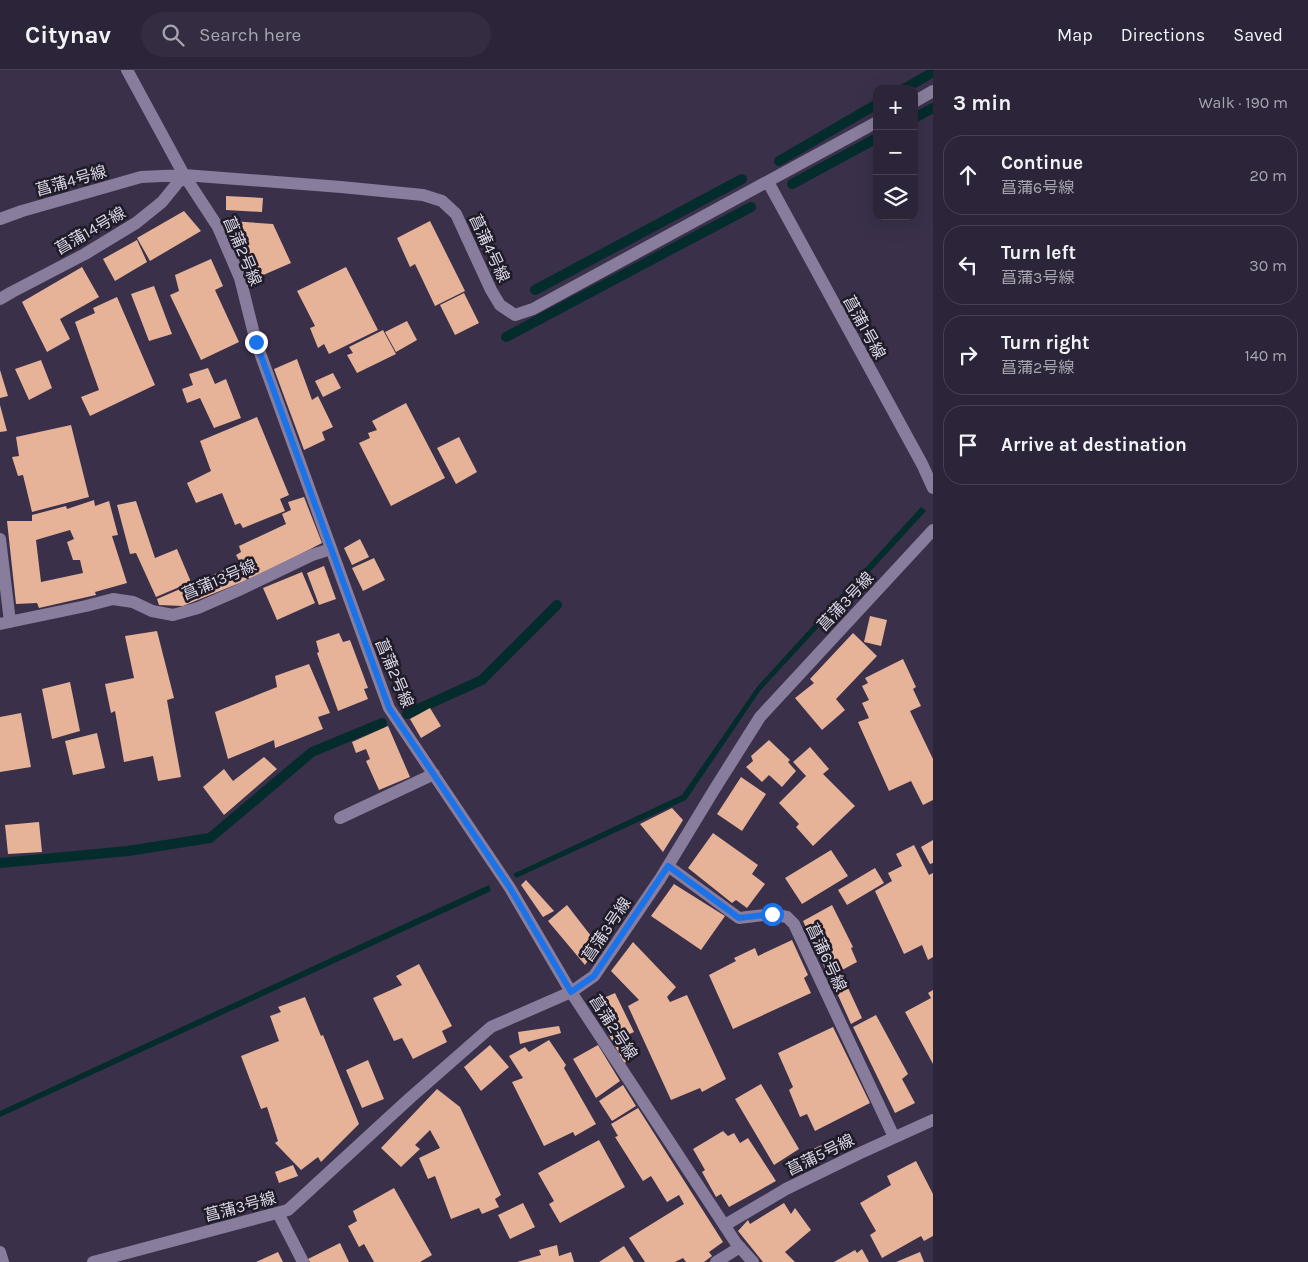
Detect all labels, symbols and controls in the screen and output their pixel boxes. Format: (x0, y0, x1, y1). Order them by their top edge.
search box (141, 12, 491, 57)
text: Citynav (25, 21, 111, 49)
icon: search (159, 21, 187, 49)
text: Search here (199, 24, 301, 46)
text: Map (1057, 24, 1093, 46)
text: Directions (1121, 24, 1205, 46)
text: Saved (1233, 24, 1283, 46)
map controls (873, 85, 918, 220)
button: + (873, 85, 918, 130)
text: 3 min (953, 91, 1011, 115)
text: Walk · 190 m (1199, 93, 1288, 112)
button: − (873, 130, 918, 175)
text: Continue (1001, 152, 1083, 174)
street label: 菖蒲4号線 (33, 161, 109, 200)
icon: ahead (954, 161, 982, 189)
text: 20 m (1249, 166, 1287, 185)
button: layers (873, 175, 918, 220)
text: 菖蒲6号線 (1001, 178, 1074, 197)
street label: 菖蒲14号線 (52, 203, 129, 258)
street label: 菖蒲4号線 (466, 211, 514, 285)
street label: 菖蒲2号線 (219, 214, 266, 289)
text: Turn left (1001, 242, 1076, 264)
icon: left (954, 251, 982, 279)
text: 30 m (1249, 256, 1287, 275)
text: 菖蒲3号線 (1001, 268, 1074, 287)
street label: 菖蒲1号線 (839, 292, 890, 362)
route end (245, 331, 268, 354)
text: Turn right (1001, 332, 1090, 354)
icon: right (954, 341, 982, 369)
text: 140 m (1245, 346, 1287, 365)
text: 菖蒲2号線 (1001, 358, 1074, 377)
icon: arrive (954, 431, 982, 459)
text: Arrive at destination (1001, 434, 1187, 456)
street label: 菖蒲13号線 (179, 555, 259, 604)
street label: 菖蒲3号線 (813, 568, 877, 635)
street label: 菖蒲2号線 (371, 636, 418, 711)
street label: 菖蒲3号線 (578, 894, 635, 965)
route start (761, 903, 784, 926)
street label: 菖蒲6号線 (802, 920, 851, 994)
street label: 菖蒲2号線 (586, 991, 642, 1063)
street label: 菖蒲5号線 (783, 1130, 857, 1179)
street label: 菖蒲3号線 (202, 1188, 278, 1225)

